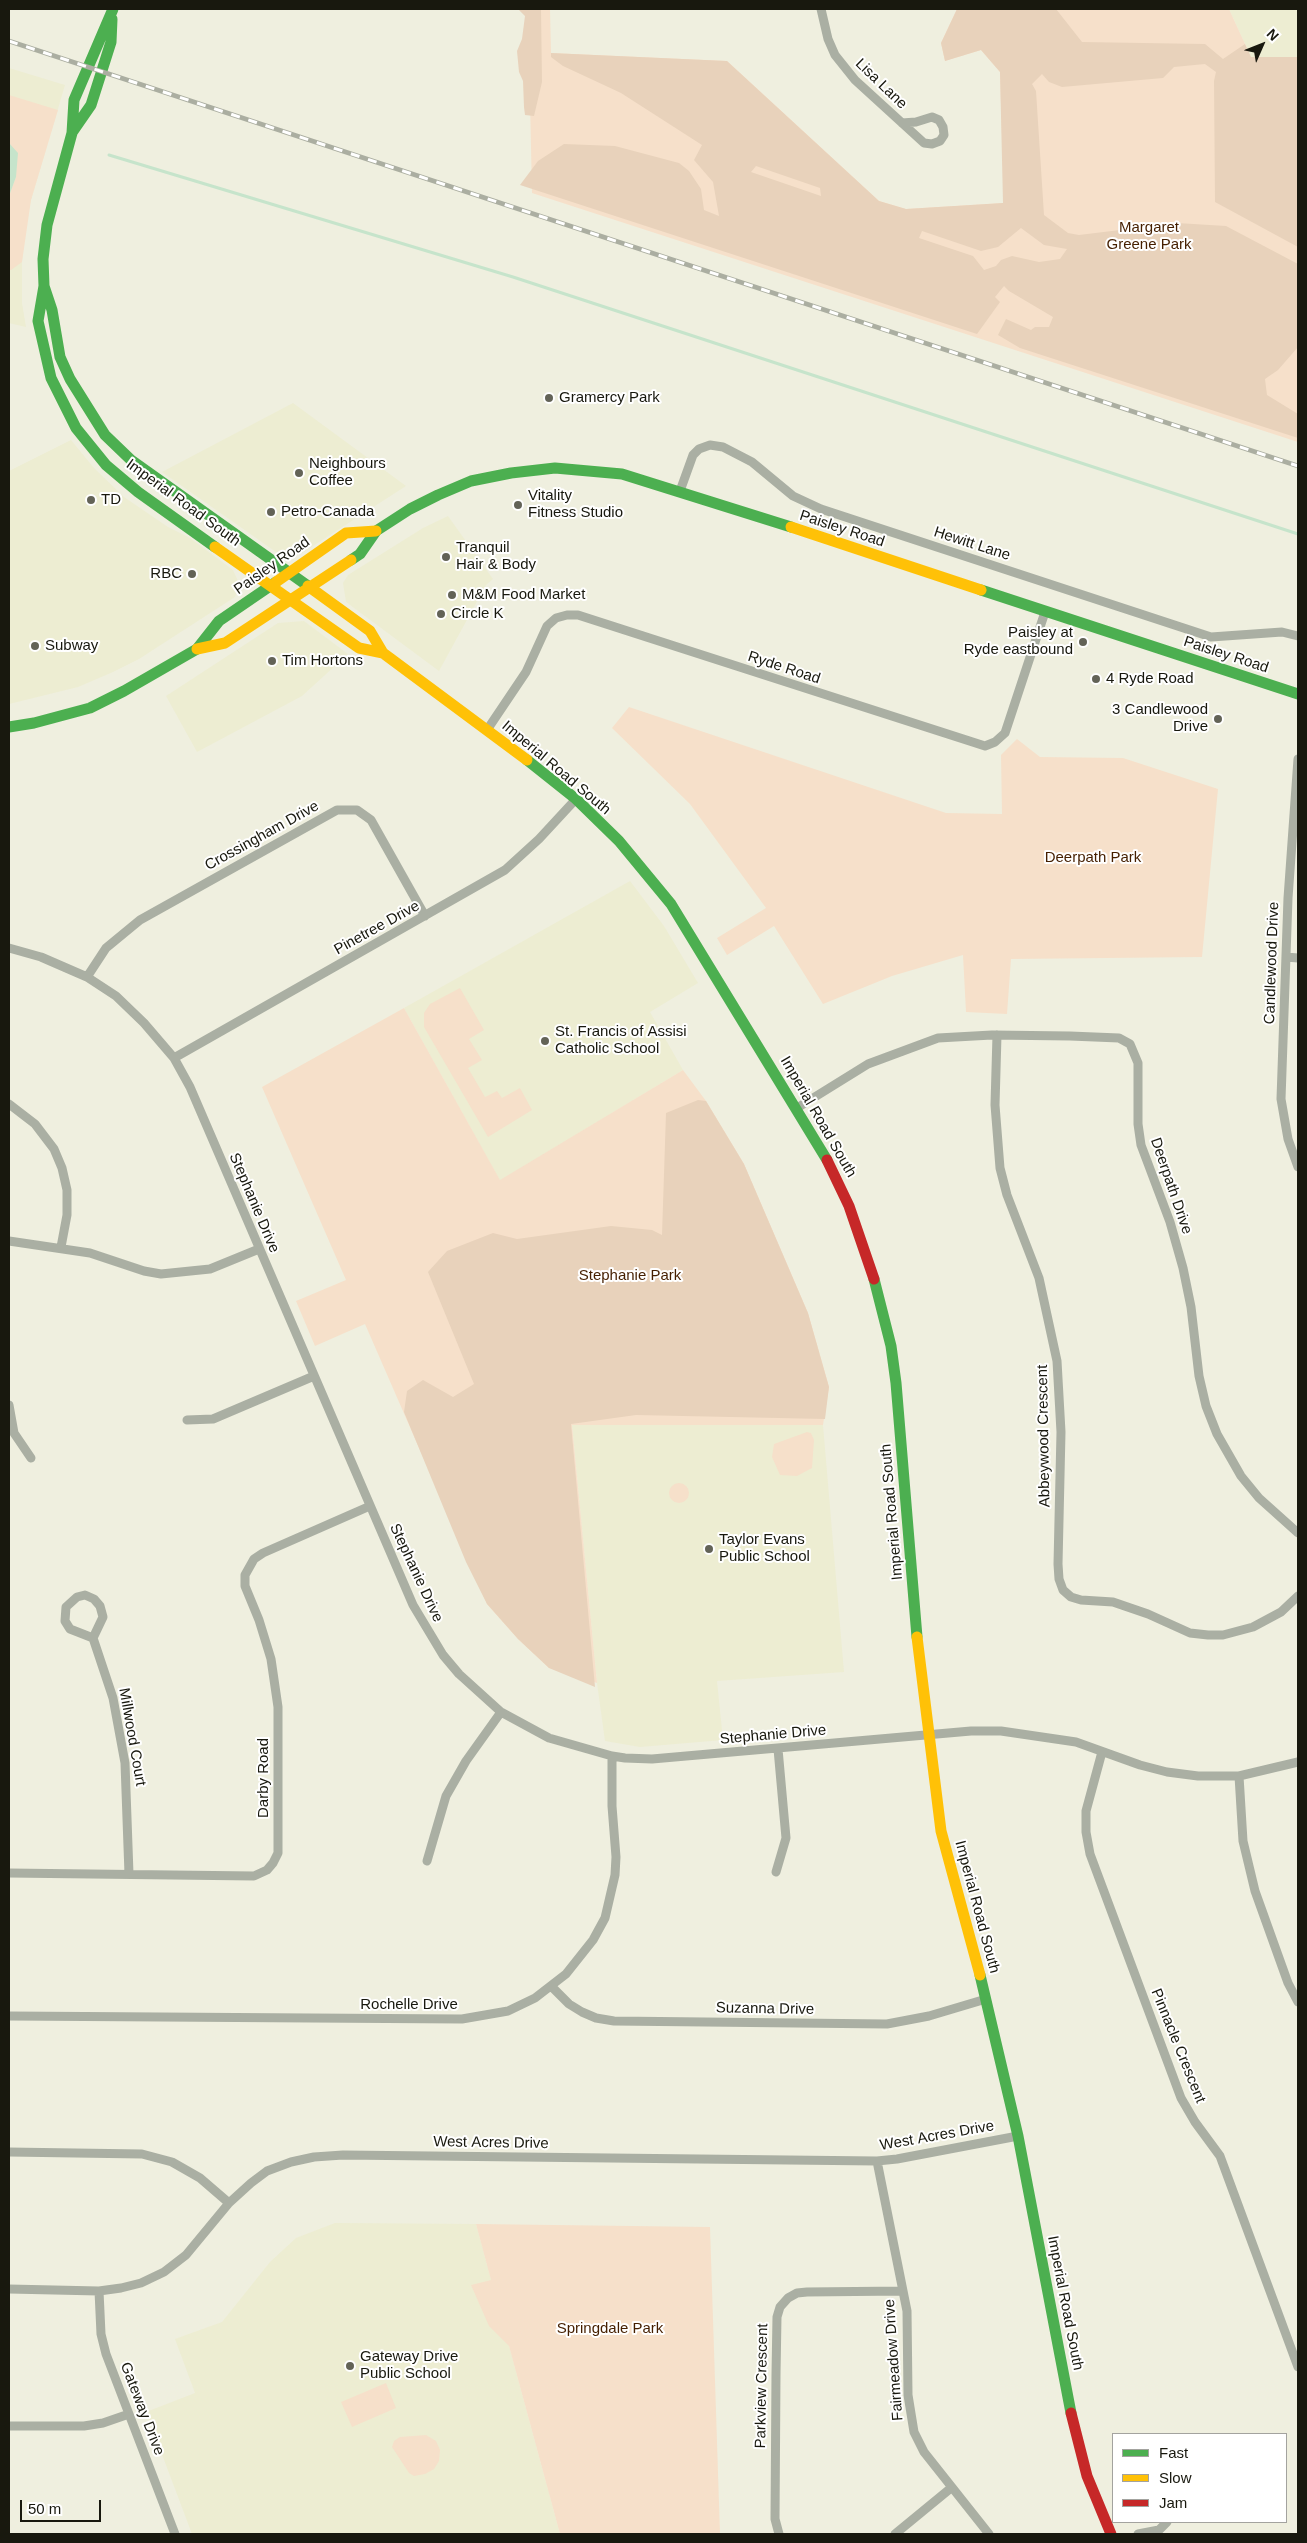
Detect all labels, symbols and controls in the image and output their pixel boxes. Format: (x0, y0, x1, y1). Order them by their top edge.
north arrow (1237, 20, 1287, 70)
text: N (1264, 25, 1282, 44)
street label: Lisa Lane (851, 55, 911, 113)
park label: Margaret Greene Park (1106, 219, 1192, 254)
place label: Gramercy Park (559, 389, 660, 407)
marker: Gramercy Park (543, 392, 555, 404)
place label: Neighbours Coffee (309, 455, 386, 490)
street label: Imperial Road South (122, 456, 244, 550)
marker: Neighbours Coffee (293, 467, 305, 479)
place label: Vitality Fitness Studio (528, 487, 623, 522)
place label: TD (101, 491, 121, 509)
marker: TD (85, 494, 97, 506)
marker: Vitality Fitness Studio (512, 499, 524, 511)
place label: Petro-Canada (281, 503, 374, 521)
marker: Petro-Canada (265, 506, 277, 518)
street label: Paisley Road (797, 507, 887, 551)
street label: Hewitt Lane (932, 523, 1012, 565)
street label: Paisley Road (231, 533, 313, 599)
place label: Tranquil Hair & Body (456, 539, 536, 574)
marker: Tranquil Hair & Body (440, 551, 452, 563)
place label: RBC (150, 565, 182, 583)
marker: RBC (186, 568, 198, 580)
place label: M&M Food Market (462, 586, 585, 604)
marker: M&M Food Market (446, 589, 458, 601)
place label: Circle K (451, 605, 504, 623)
marker: Circle K (435, 608, 447, 620)
place label: Paisley at Ryde eastbound (964, 624, 1073, 659)
street label: Paisley Road (1181, 633, 1271, 677)
marker: Paisley at Ryde eastbound (1077, 636, 1089, 648)
place label: Subway (45, 637, 98, 655)
marker: Subway (29, 640, 41, 652)
street label: Ryde Road (746, 648, 822, 688)
place label: Tim Hortons (282, 652, 363, 670)
marker: Tim Hortons (266, 655, 278, 667)
place label: 4 Ryde Road (1106, 670, 1194, 688)
marker: 4 Ryde Road (1090, 673, 1102, 685)
place label: 3 Candlewood Drive (1112, 701, 1208, 736)
marker: 3 Candlewood Drive (1212, 713, 1224, 725)
street label: Imperial Road South (498, 717, 614, 819)
street label: Crossingham Drive (202, 797, 322, 875)
park label: Deerpath Park (1045, 849, 1141, 867)
street label: Pinetree Drive (331, 897, 423, 959)
street label: Candlewood Drive (1261, 901, 1283, 1025)
place label: St. Francis of Assisi Catholic School (555, 1023, 687, 1058)
marker: St. Francis of Assisi Catholic School (539, 1035, 551, 1047)
street label: Imperial Road South (776, 1053, 860, 1181)
street label: Deerpath Drive (1146, 1135, 1196, 1237)
street label: Stephanie Drive (225, 1150, 283, 1256)
park label: Stephanie Park (579, 1267, 681, 1285)
street label: Abbeywood Crescent (1034, 1365, 1054, 1507)
street label: Imperial Road South (877, 1443, 907, 1581)
street label: Stephanie Drive (385, 1521, 447, 1625)
place label: Taylor Evans Public School (719, 1531, 810, 1566)
marker: Taylor Evans Public School (703, 1543, 715, 1555)
street label: Millwood Court (115, 1687, 149, 1787)
street label: Stephanie Drive (719, 1721, 827, 1749)
street label: Darby Road (255, 1738, 273, 1818)
street label: Imperial Road South (951, 1839, 1003, 1975)
street label: Pinnacle Crescent (1147, 1986, 1209, 2106)
street label: Rochelle Drive (360, 1996, 458, 2014)
street label: Suzanna Drive (716, 1999, 814, 2019)
street label: West Acres Drive (879, 2117, 995, 2155)
street label: West Acres Drive (433, 2133, 549, 2153)
street label: Imperial Road South (1043, 2234, 1087, 2372)
street label: Fairmeadow Drive (881, 2299, 907, 2421)
park label: Springdale Park (557, 2320, 663, 2338)
street label: Parkview Crescent (752, 2323, 772, 2449)
place label: Gateway Drive Public School (360, 2348, 458, 2383)
street label: Gateway Drive (116, 2360, 168, 2458)
marker: Gateway Drive Public School (344, 2360, 356, 2372)
legend (1112, 2433, 1287, 2523)
text: Fast (1159, 2444, 1188, 2461)
text: Slow (1159, 2469, 1192, 2486)
scale bar (22, 2490, 104, 2522)
text: Jam (1159, 2494, 1187, 2511)
text: 50 m (28, 2500, 61, 2517)

